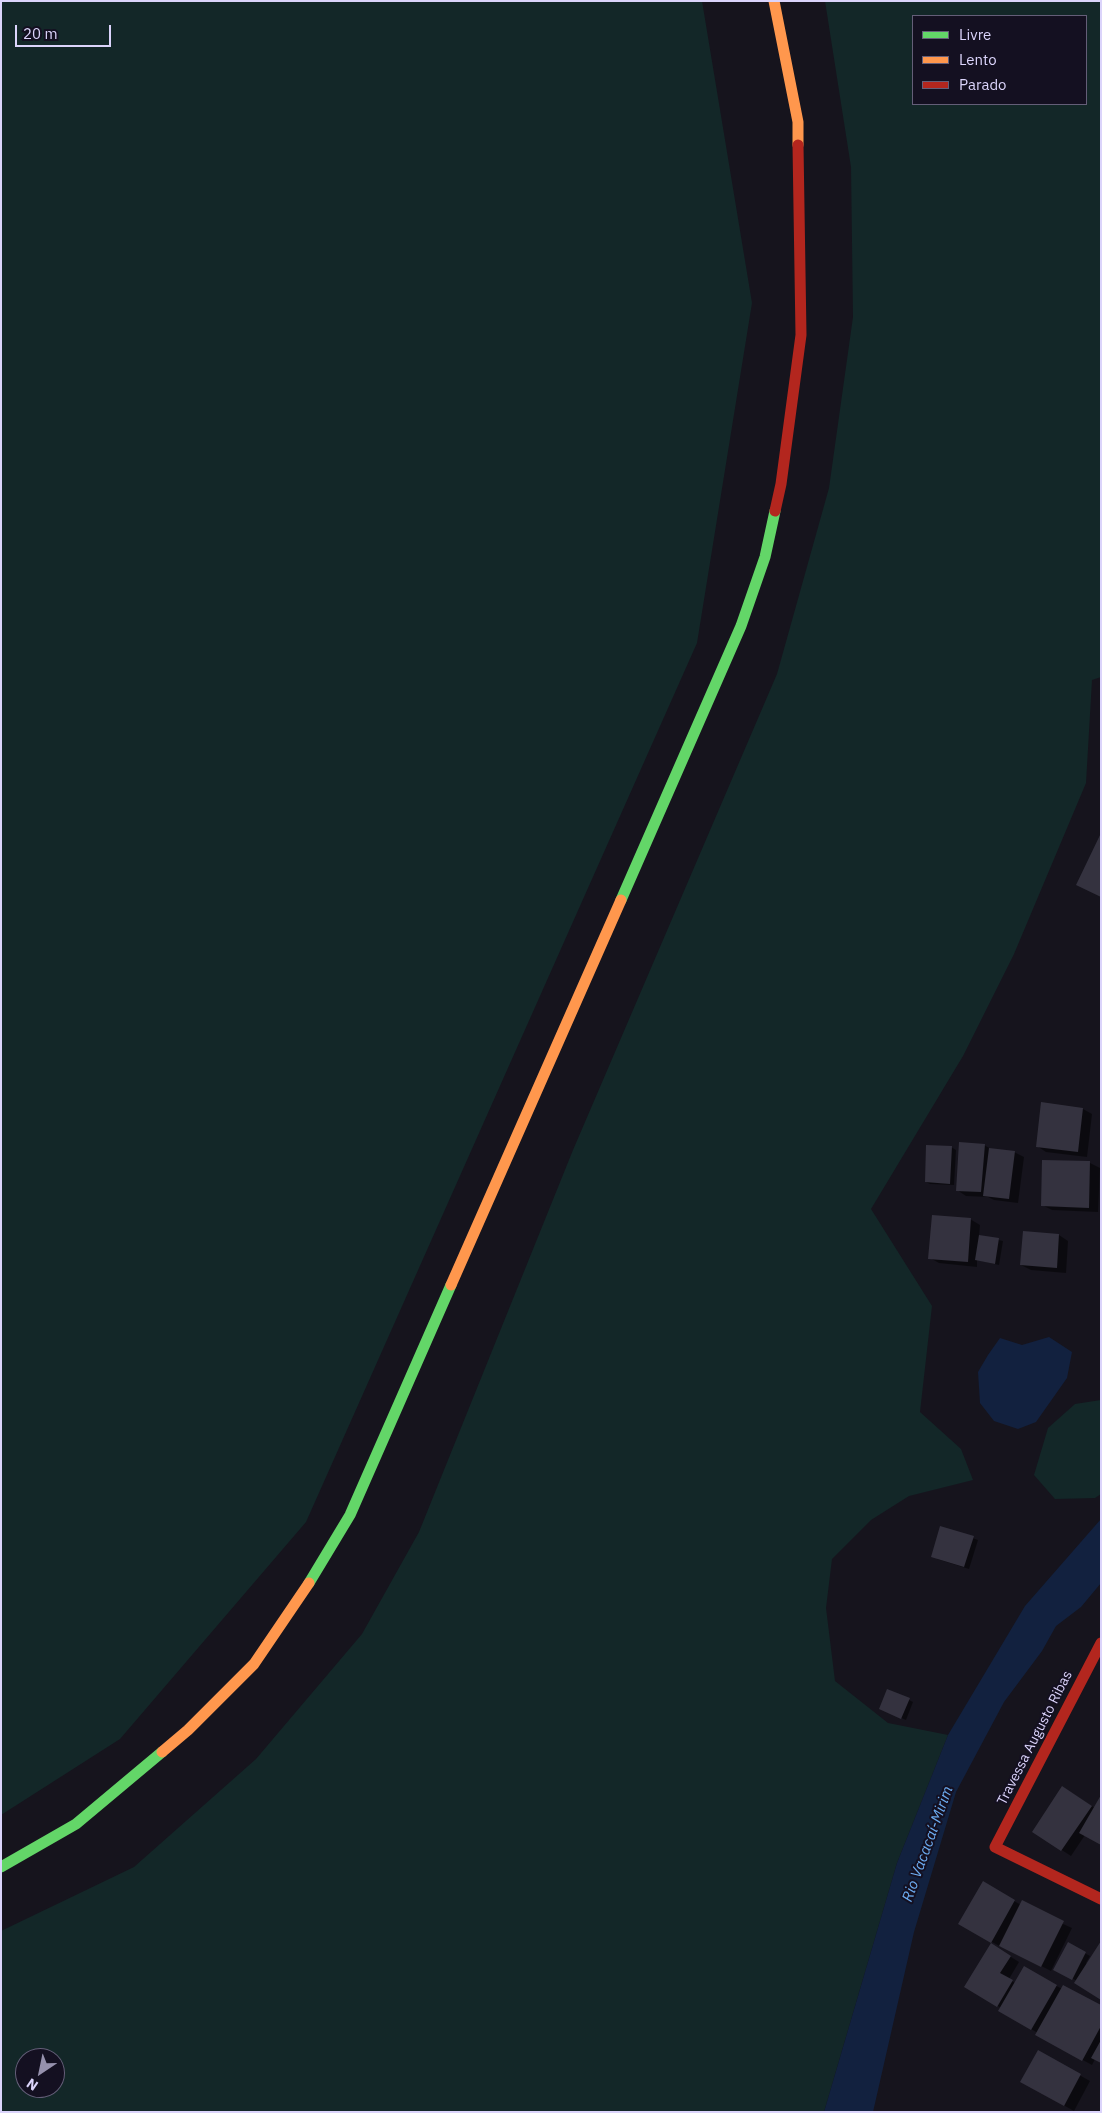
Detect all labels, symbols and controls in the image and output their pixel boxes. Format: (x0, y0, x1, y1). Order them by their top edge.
scale bar (18, 15, 114, 47)
legend (912, 15, 1087, 105)
text: 20 m (23, 24, 58, 43)
text: Livre (959, 25, 991, 44)
text: Lento (959, 50, 997, 69)
text: Parado (959, 75, 1007, 94)
street label: Travessa Augusto Ribas (994, 1668, 1076, 1808)
water label: Rio Vacacaí-Mirim (899, 1784, 957, 1904)
north arrow (15, 2048, 65, 2098)
text: N (23, 2074, 41, 2095)

